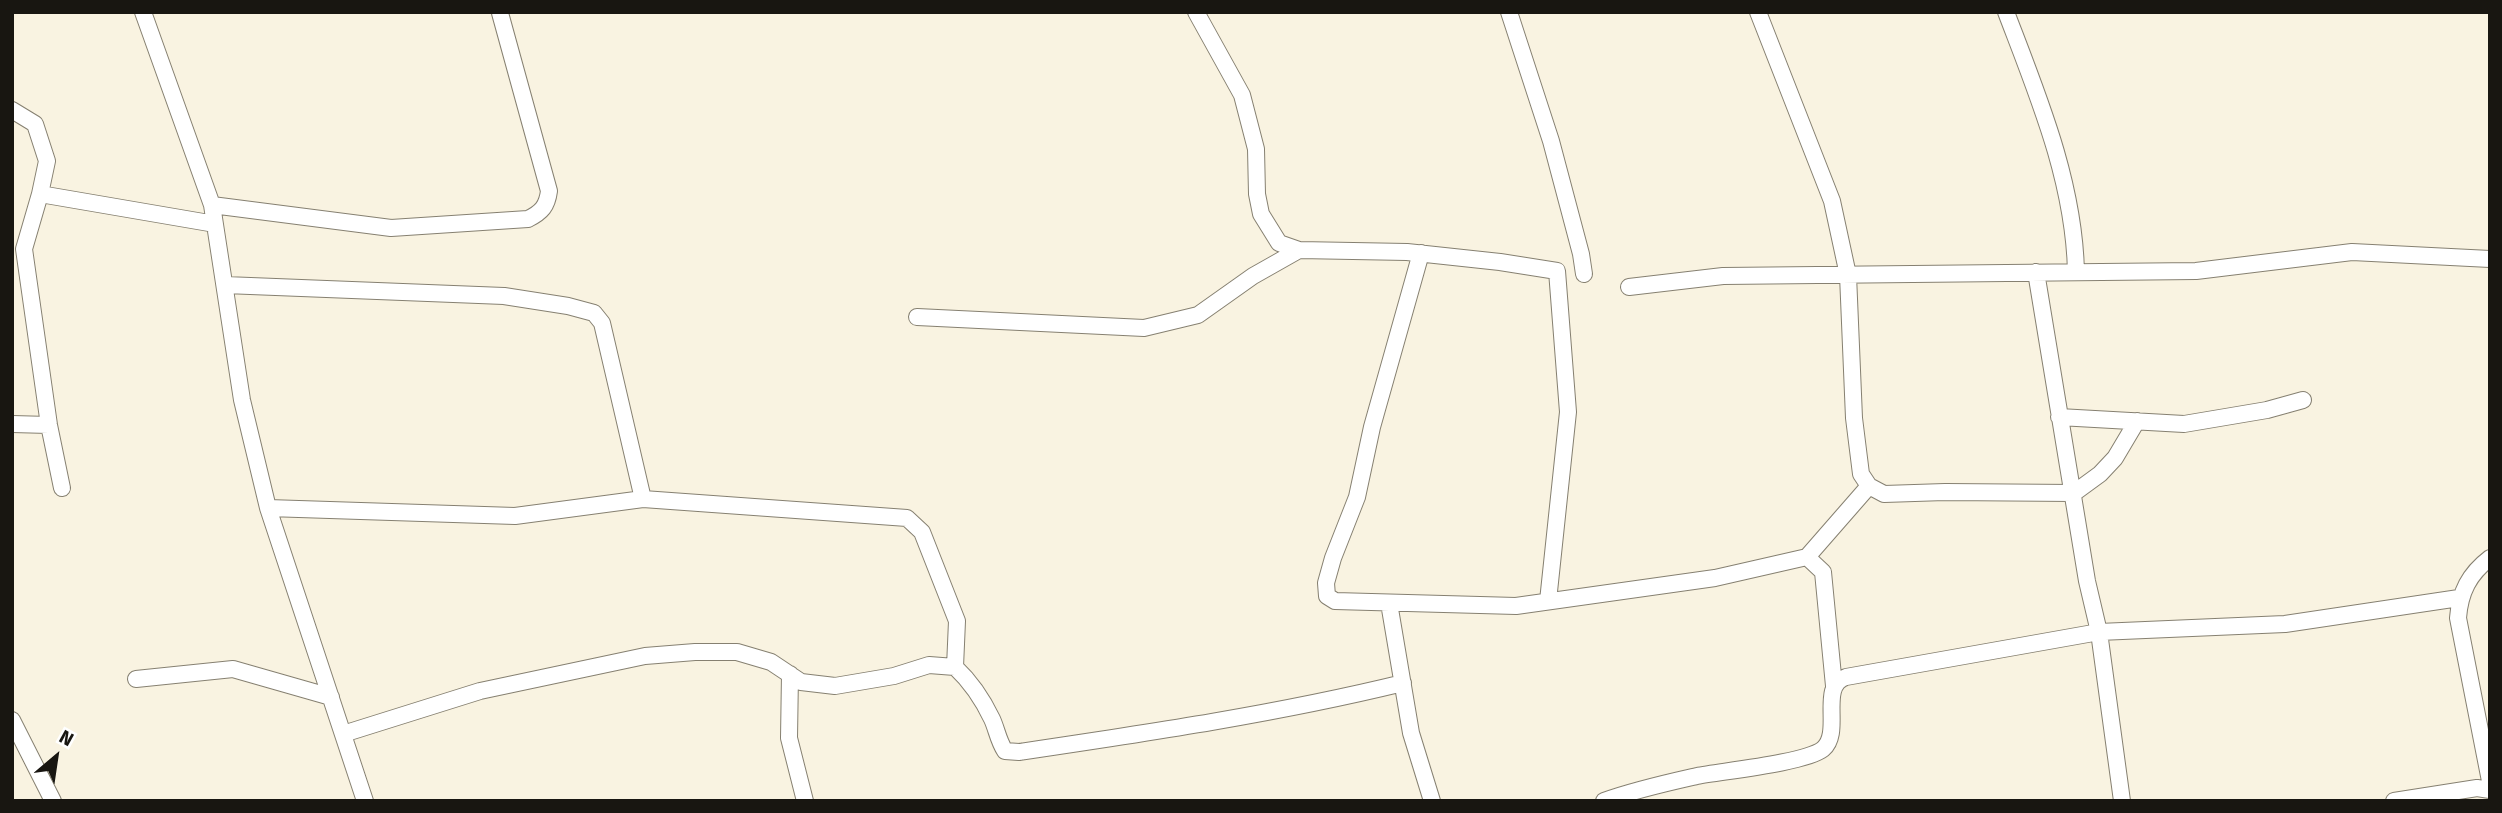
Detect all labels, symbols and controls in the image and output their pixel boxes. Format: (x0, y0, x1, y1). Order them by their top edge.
north arrow (21, 722, 91, 792)
text: N (55, 725, 78, 751)

